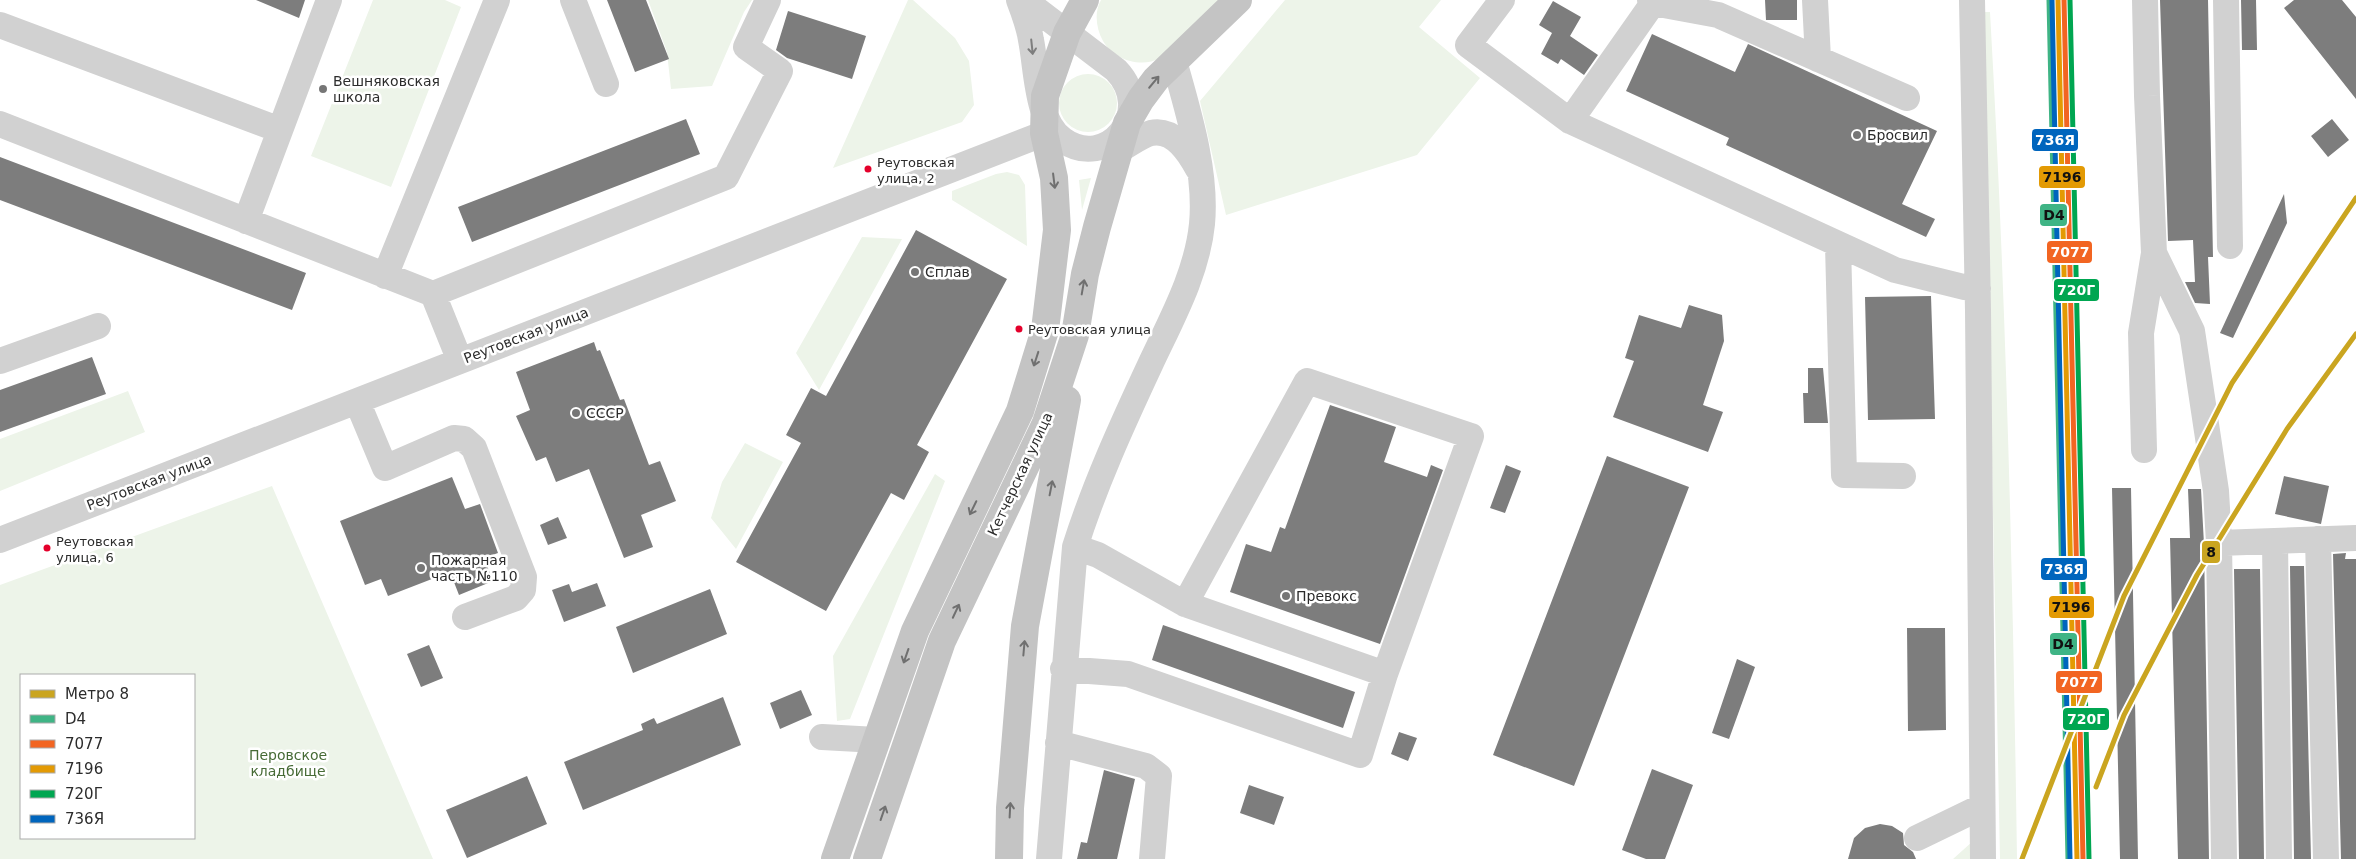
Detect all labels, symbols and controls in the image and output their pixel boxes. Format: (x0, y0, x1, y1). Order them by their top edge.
one-way arrow (1027, 38, 1037, 54)
place label: Вешняковская школа (333, 73, 440, 105)
one-way arrow (1148, 76, 1159, 89)
marker: Вешняковская школа (317, 83, 329, 95)
place label: Бросвил (1867, 127, 1928, 143)
line badge: 736Я (2031, 128, 2079, 152)
marker: Бросвил (1851, 129, 1863, 141)
text: 736Я (2035, 132, 2075, 148)
place label: Реутовская улица, 2 (877, 155, 955, 186)
marker: Реутовская улица, 2 (863, 164, 873, 174)
line badge: 7196 (2038, 165, 2086, 189)
text: 7196 (2043, 169, 2081, 185)
one-way arrow (1049, 173, 1059, 189)
line badge: D4 (2039, 203, 2068, 227)
text: D4 (2043, 207, 2065, 223)
line badge: 7077 (2046, 240, 2093, 264)
text: 7077 (2051, 244, 2089, 260)
place label: Сплав (925, 264, 970, 280)
marker: Сплав (909, 266, 921, 278)
line badge: 720Г (2053, 278, 2100, 302)
one-way arrow (1079, 279, 1089, 295)
text: 720Г (2057, 282, 2095, 298)
street label: Реутовская улица (461, 304, 591, 366)
place label: Реутовская улица (1028, 322, 1151, 337)
marker: Реутовская улица (1014, 324, 1024, 334)
one-way arrow (1031, 351, 1041, 367)
place label: СССР (586, 405, 624, 421)
marker: СССР (570, 407, 582, 419)
street label: Кетчерская улица (984, 410, 1056, 538)
street label: Реутовская улица (84, 451, 214, 513)
one-way arrow (1046, 481, 1056, 497)
one-way arrow (968, 500, 978, 515)
place label: Реутовская улица, 6 (56, 534, 134, 565)
line badge: 8 (2201, 540, 2221, 564)
marker: Реутовская улица, 6 (42, 543, 52, 553)
text: 8 (2206, 544, 2216, 560)
place label: Пожарная часть №110 (431, 552, 518, 584)
line badge: 736Я (2040, 557, 2088, 581)
text: 736Я (2044, 561, 2084, 577)
marker: Пожарная часть №110 (415, 562, 427, 574)
place label: Превокс (1296, 588, 1357, 604)
marker: Превокс (1280, 590, 1292, 602)
line badge: 7196 (2048, 595, 2095, 619)
text: 7196 (2052, 599, 2090, 615)
one-way arrow (952, 604, 962, 619)
line badge: D4 (2049, 632, 2078, 656)
text: D4 (2052, 636, 2074, 652)
one-way arrow (1019, 641, 1028, 657)
one-way arrow (901, 648, 910, 663)
line badge: 7077 (2055, 670, 2103, 694)
legend (20, 674, 195, 839)
text: 7077 (2060, 674, 2098, 690)
text: Метро 8 (65, 685, 129, 703)
line badge: 720Г (2062, 707, 2110, 731)
text: D4 (65, 710, 86, 728)
text: 720Г (2067, 711, 2105, 727)
text: 7077 (65, 735, 103, 753)
park label: Перовское кладбище (249, 747, 327, 779)
text: 7196 (65, 760, 103, 778)
text: 720Г (65, 785, 103, 803)
one-way arrow (1006, 803, 1015, 819)
one-way arrow (879, 806, 888, 821)
text: 736Я (65, 810, 104, 828)

